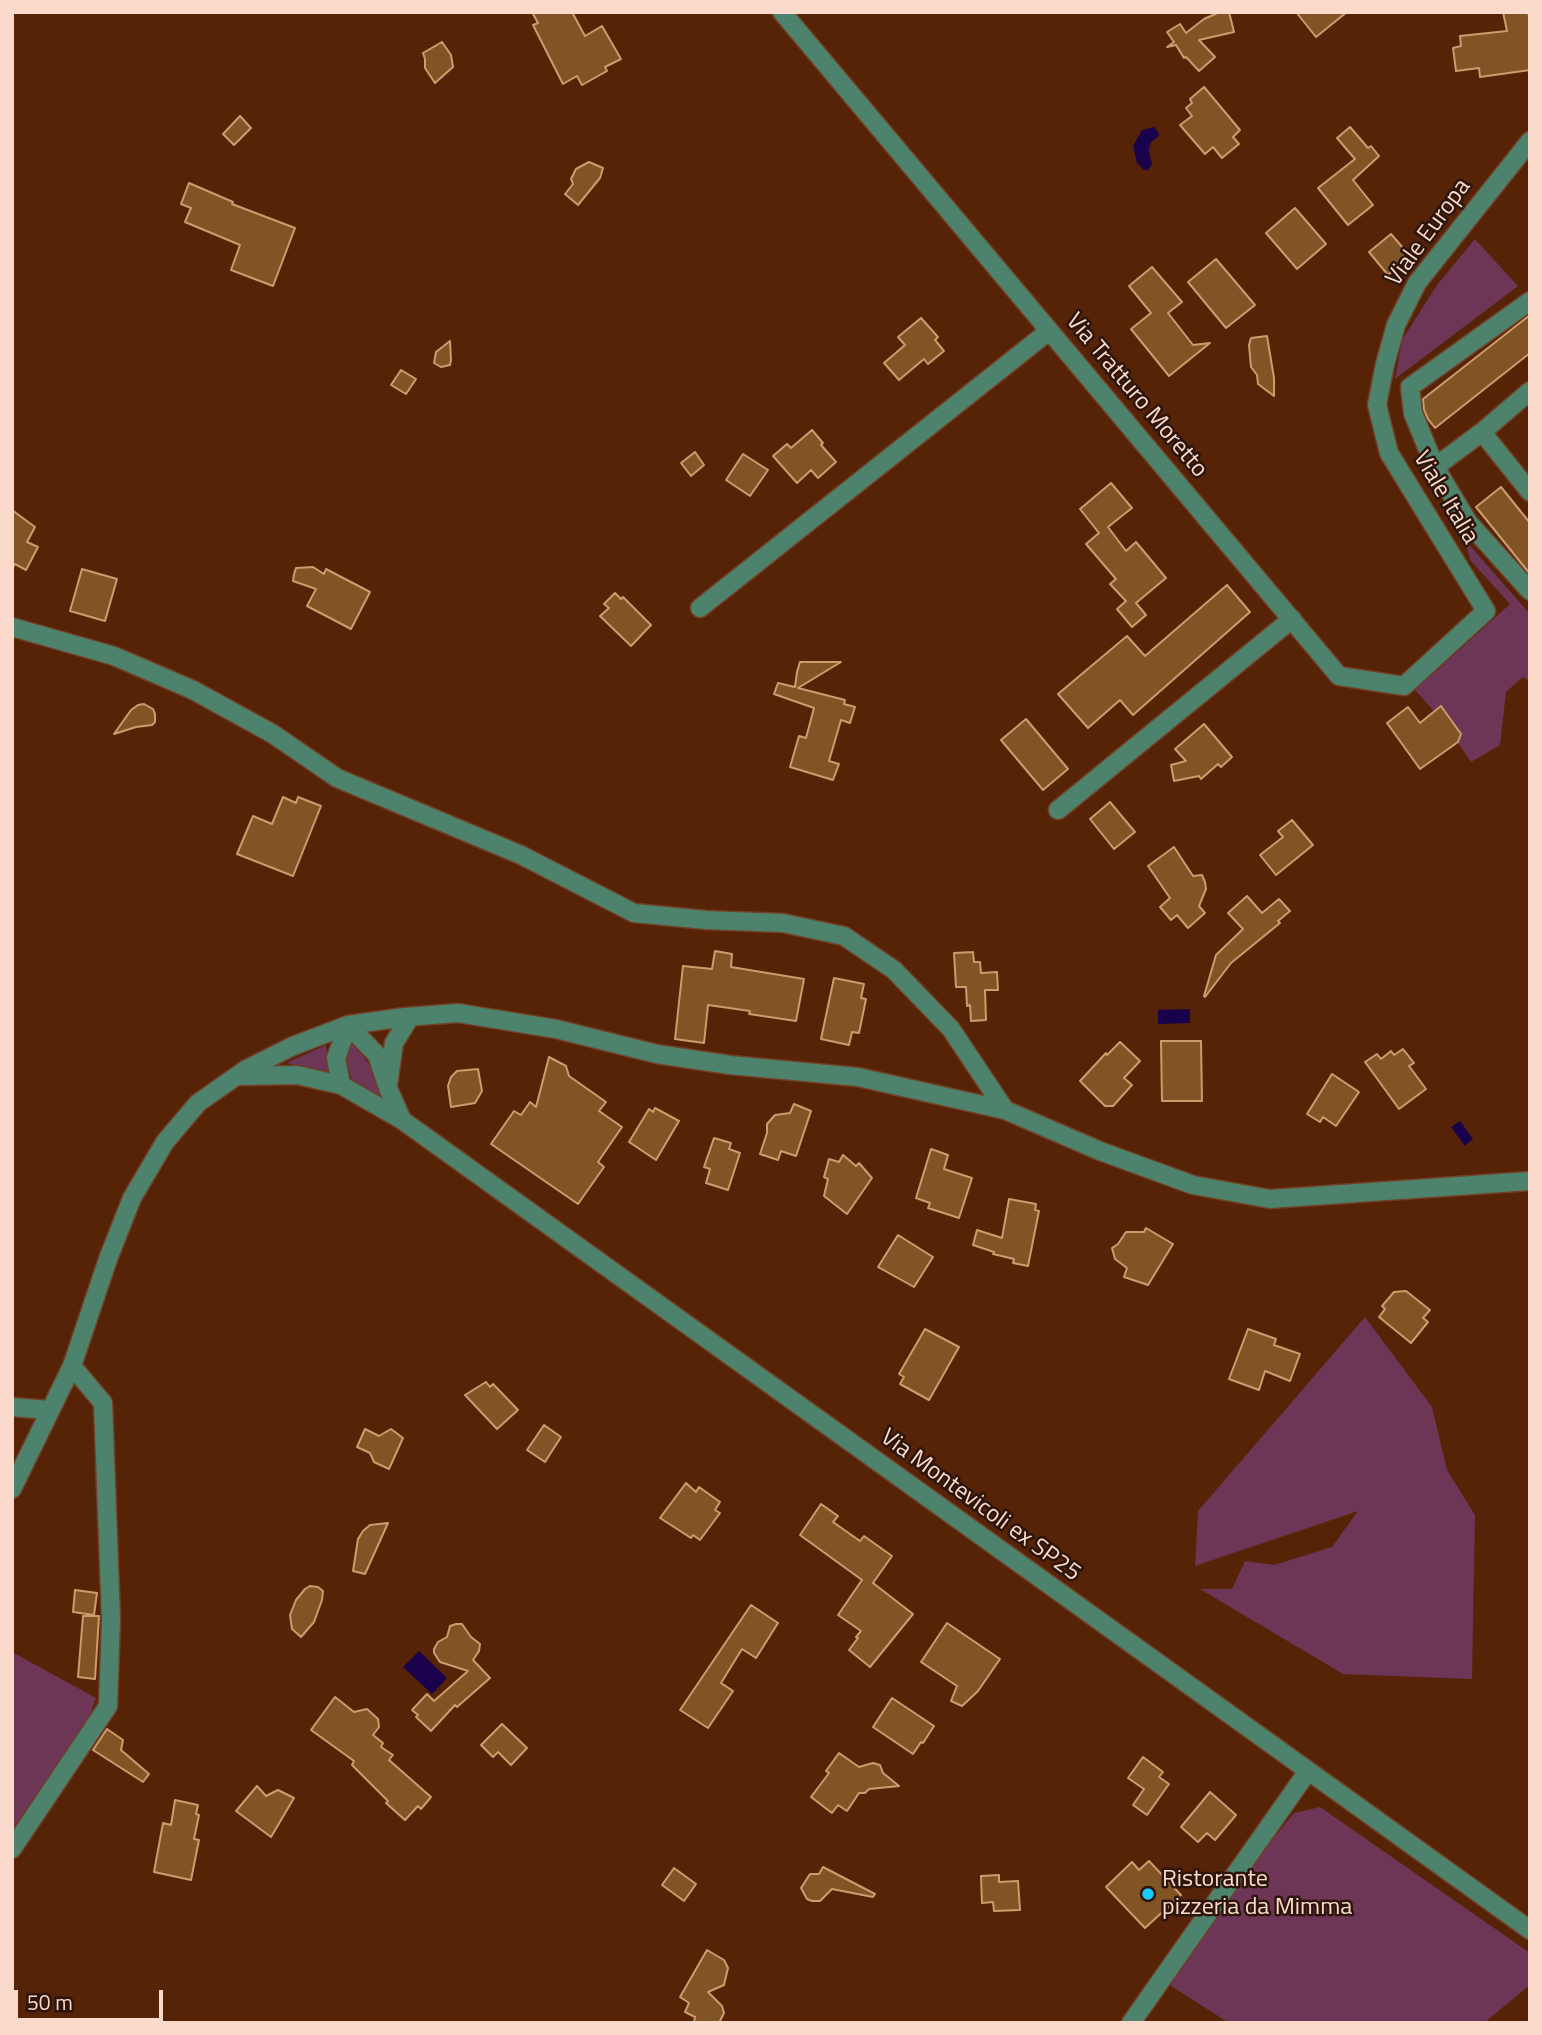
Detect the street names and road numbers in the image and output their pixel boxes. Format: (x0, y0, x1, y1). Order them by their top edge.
street label: Viale Europa (1380, 174, 1478, 292)
street label: Via Tratturo Moretto (1059, 308, 1213, 484)
street label: Viale Italia (1406, 446, 1484, 550)
street label: Via Montevicoli ex SP25 (874, 1424, 1086, 1588)

